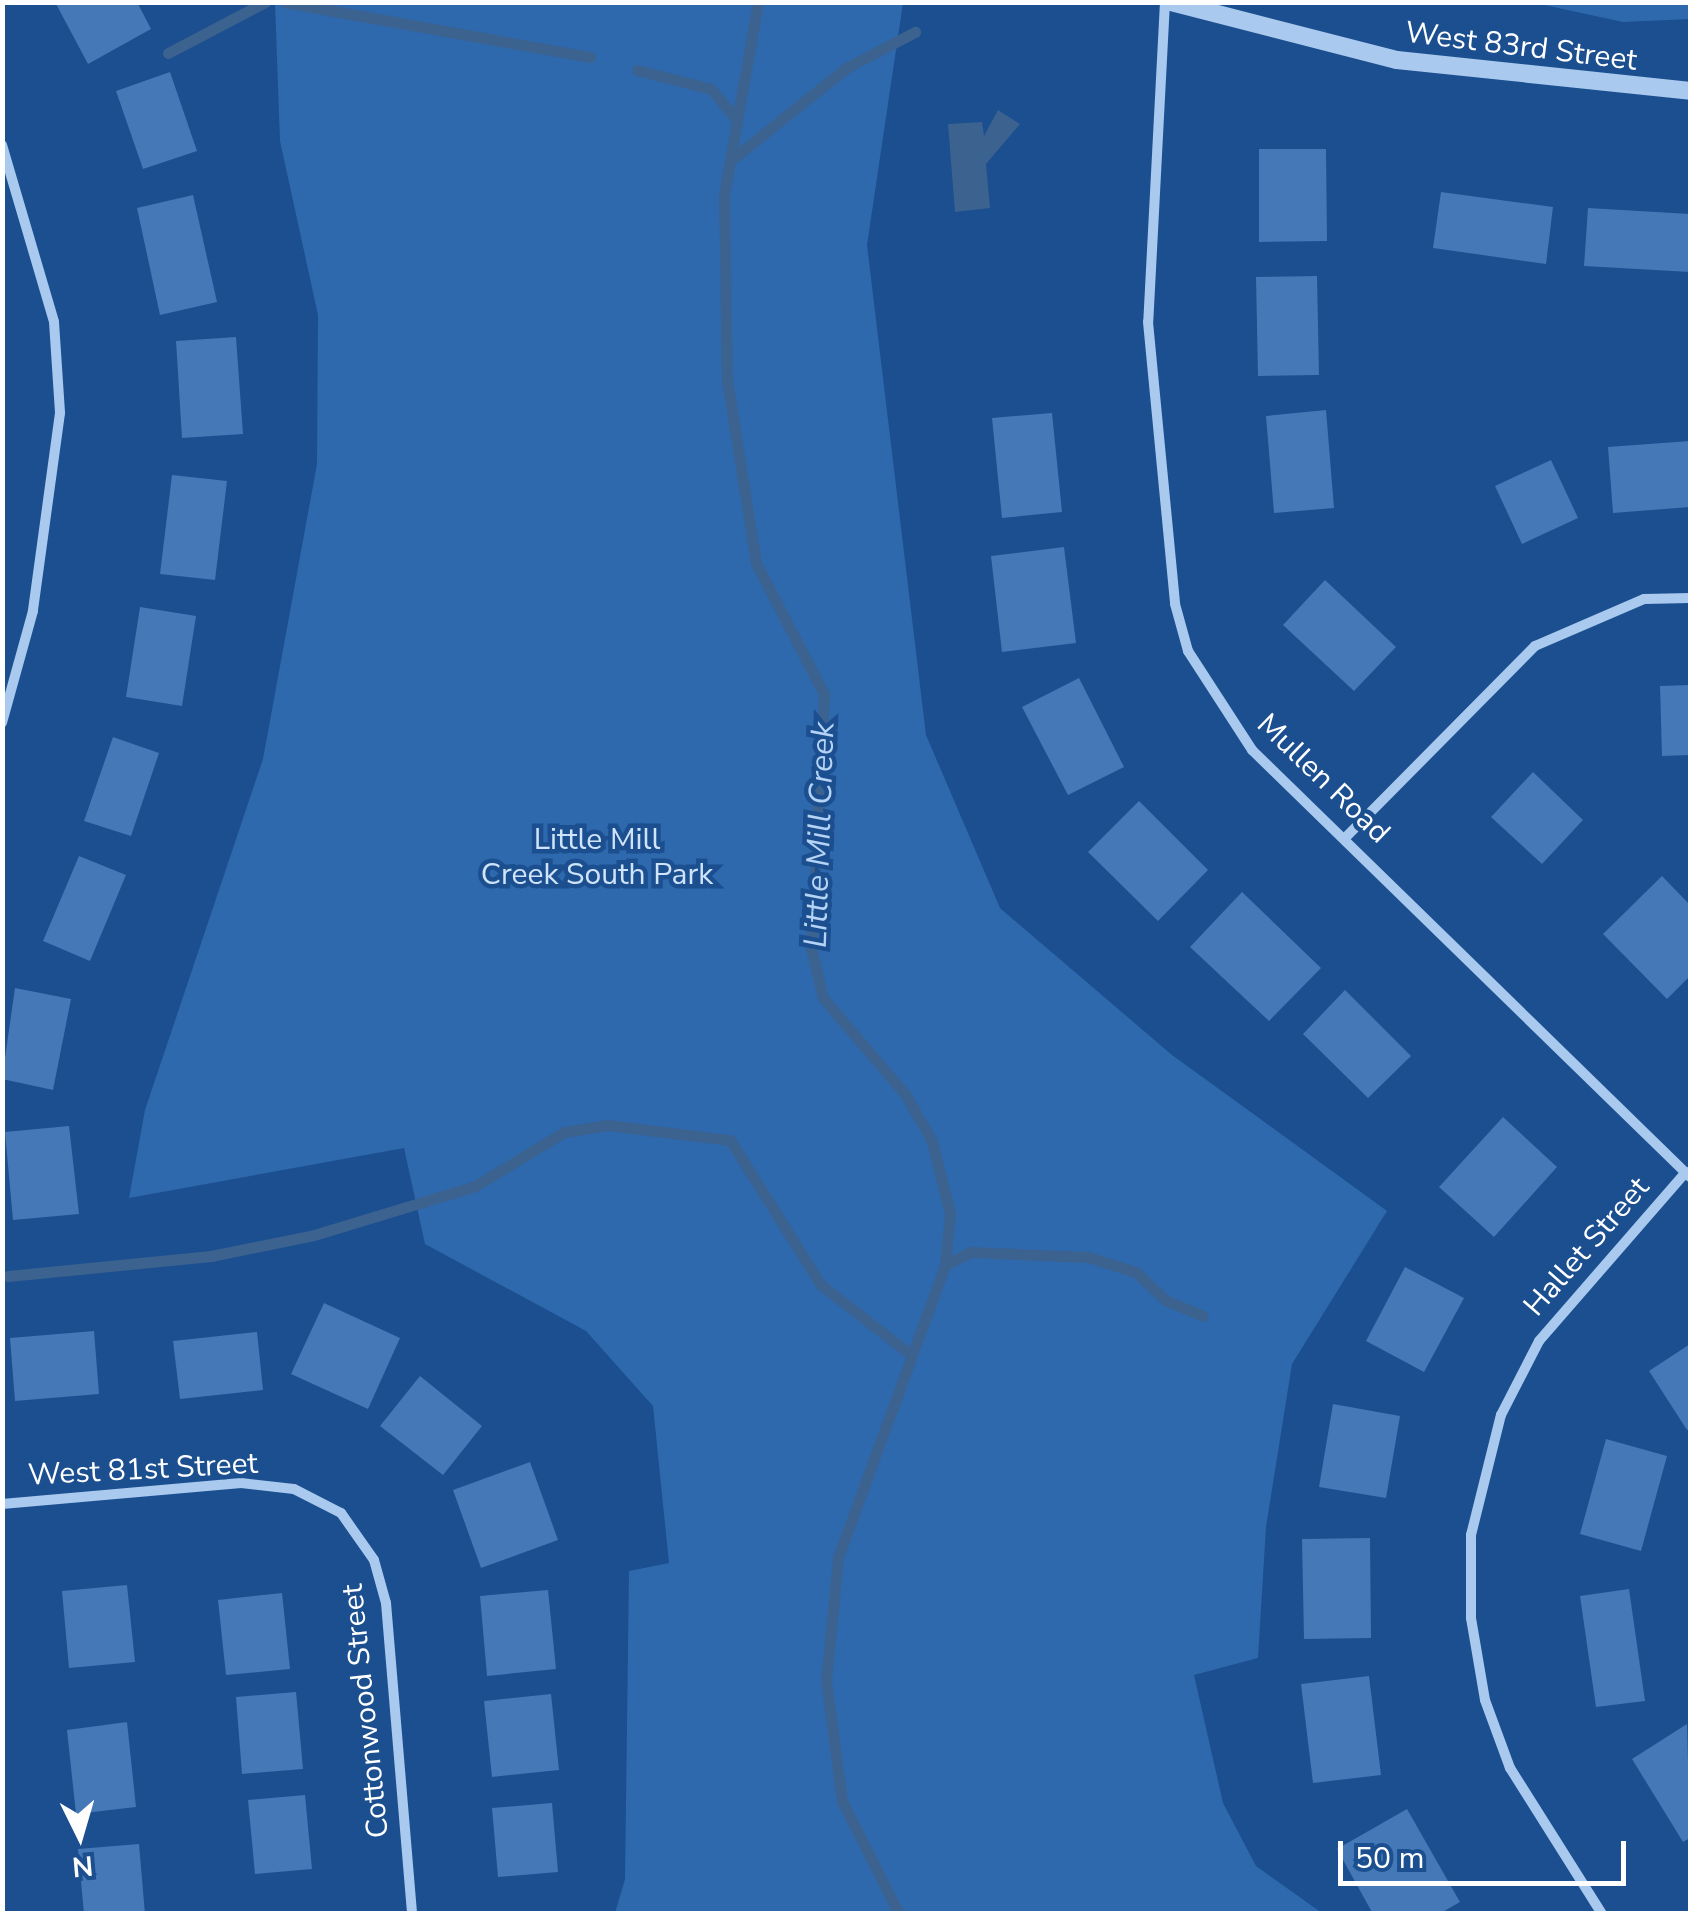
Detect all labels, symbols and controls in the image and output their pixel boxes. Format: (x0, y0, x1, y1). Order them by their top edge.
street label: West 83rd Street (1403, 15, 1639, 79)
street label: Mullen Road (1249, 707, 1397, 851)
water label: Little Mill Creek (797, 721, 843, 949)
park label: Little Mill Creek South Park (481, 822, 713, 892)
street label: Hallet Street (1517, 1170, 1657, 1324)
street label: West 81st Street (27, 1446, 259, 1494)
street label: Cottonwood Street (335, 1582, 397, 1840)
north arrow (30, 1786, 130, 1886)
scale bar (1343, 1821, 1630, 1883)
text: 50 m (1355, 1838, 1424, 1879)
text: N (71, 1846, 95, 1886)

